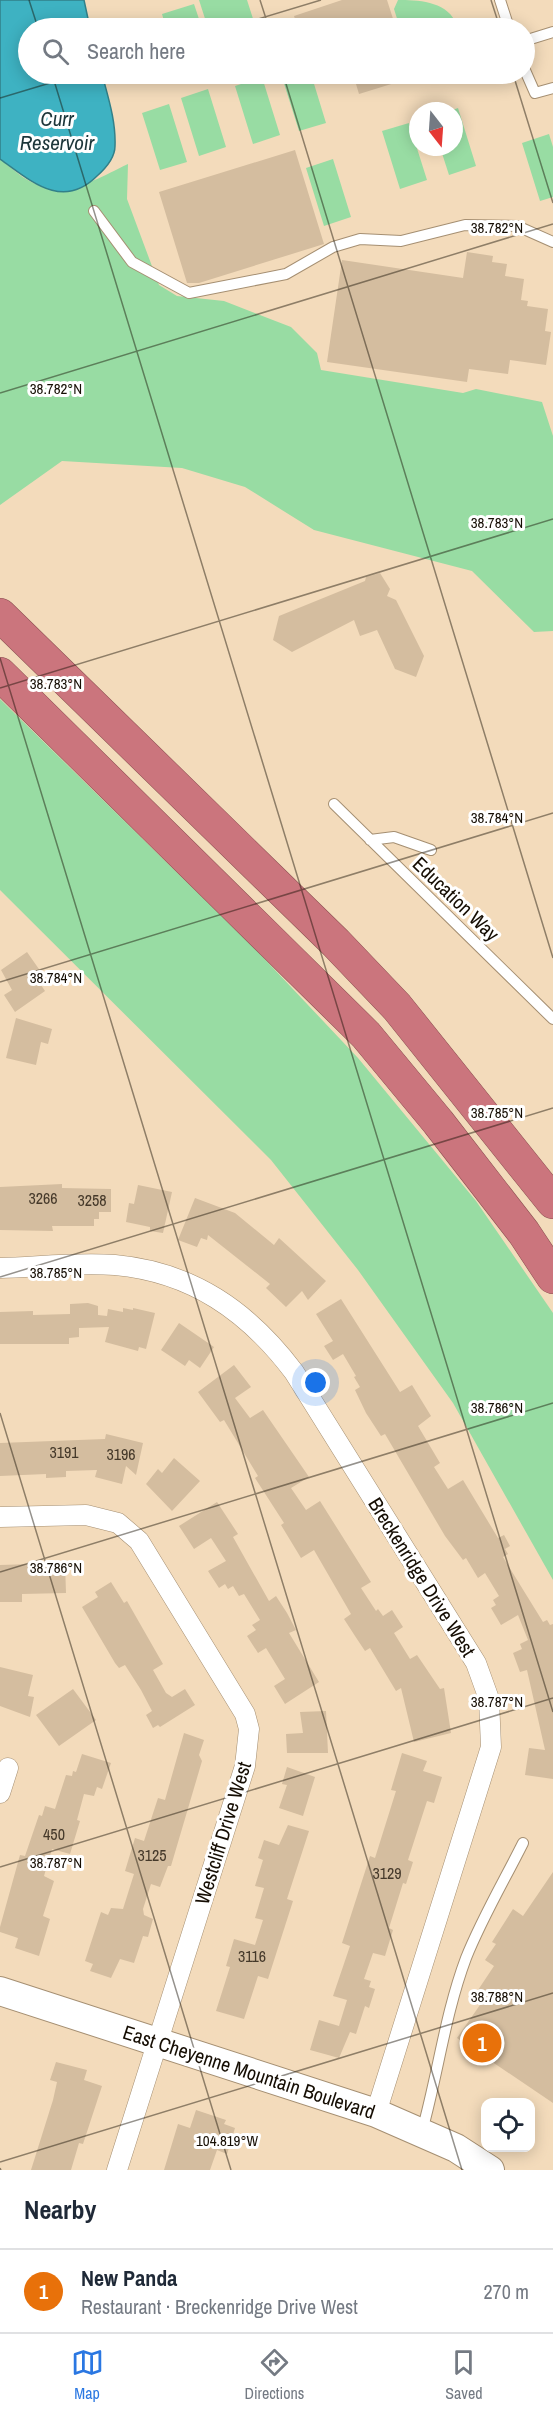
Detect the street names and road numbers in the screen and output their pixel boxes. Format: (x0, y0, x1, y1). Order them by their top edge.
street label: Education Way (407, 851, 506, 947)
street label: Breckenridge Drive West (363, 1492, 483, 1662)
street label: Westcliff Drive West (188, 1758, 257, 1907)
street label: East Cheyenne Mountain Boulevard (120, 2018, 379, 2125)

